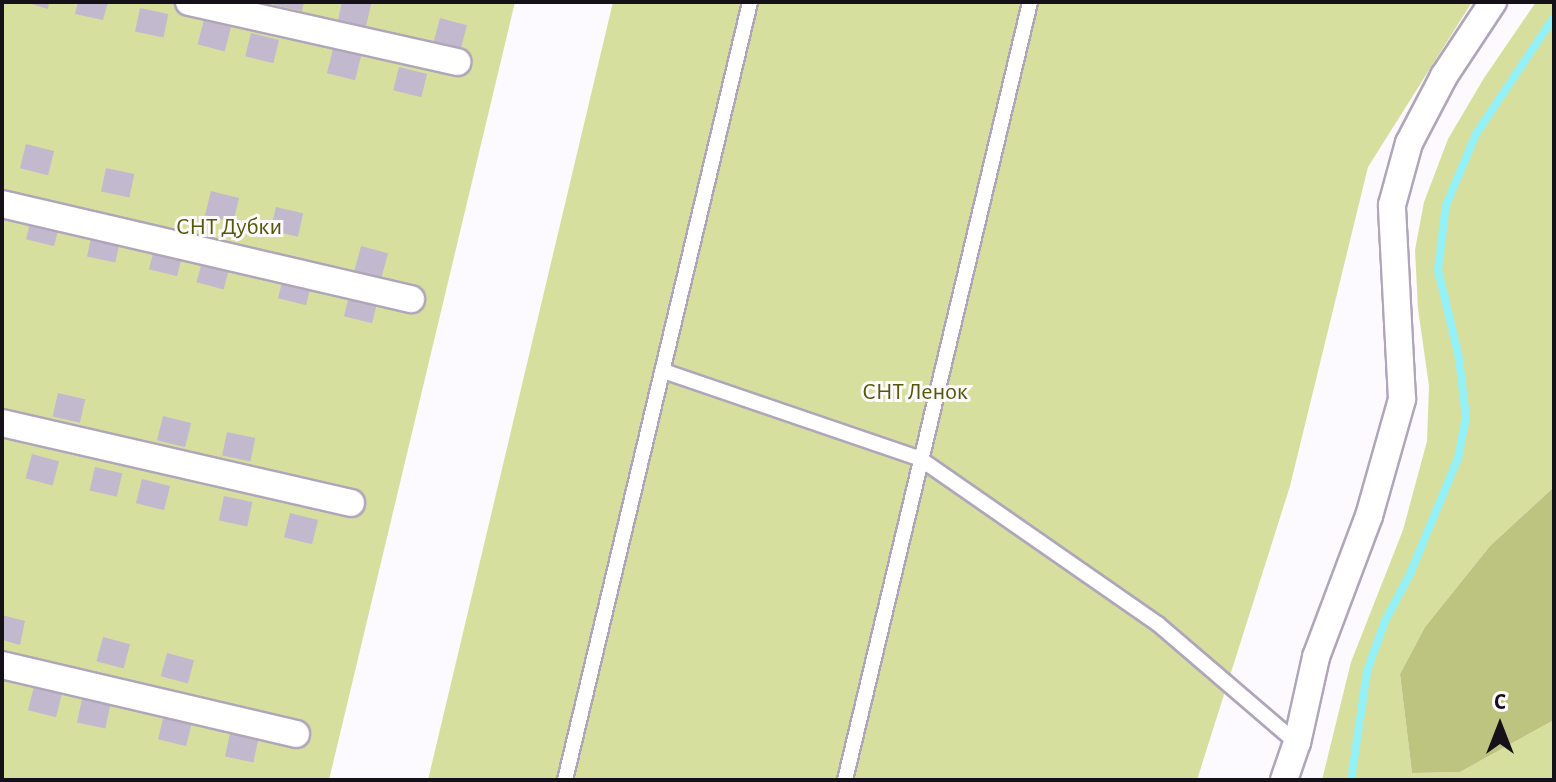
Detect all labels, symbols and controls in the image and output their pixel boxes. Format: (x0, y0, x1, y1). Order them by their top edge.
park label: СНТ Дубки (176, 214, 282, 242)
park label: СНТ Ленок (862, 379, 968, 407)
north arrow (1460, 686, 1540, 766)
text: С (1494, 691, 1506, 713)

